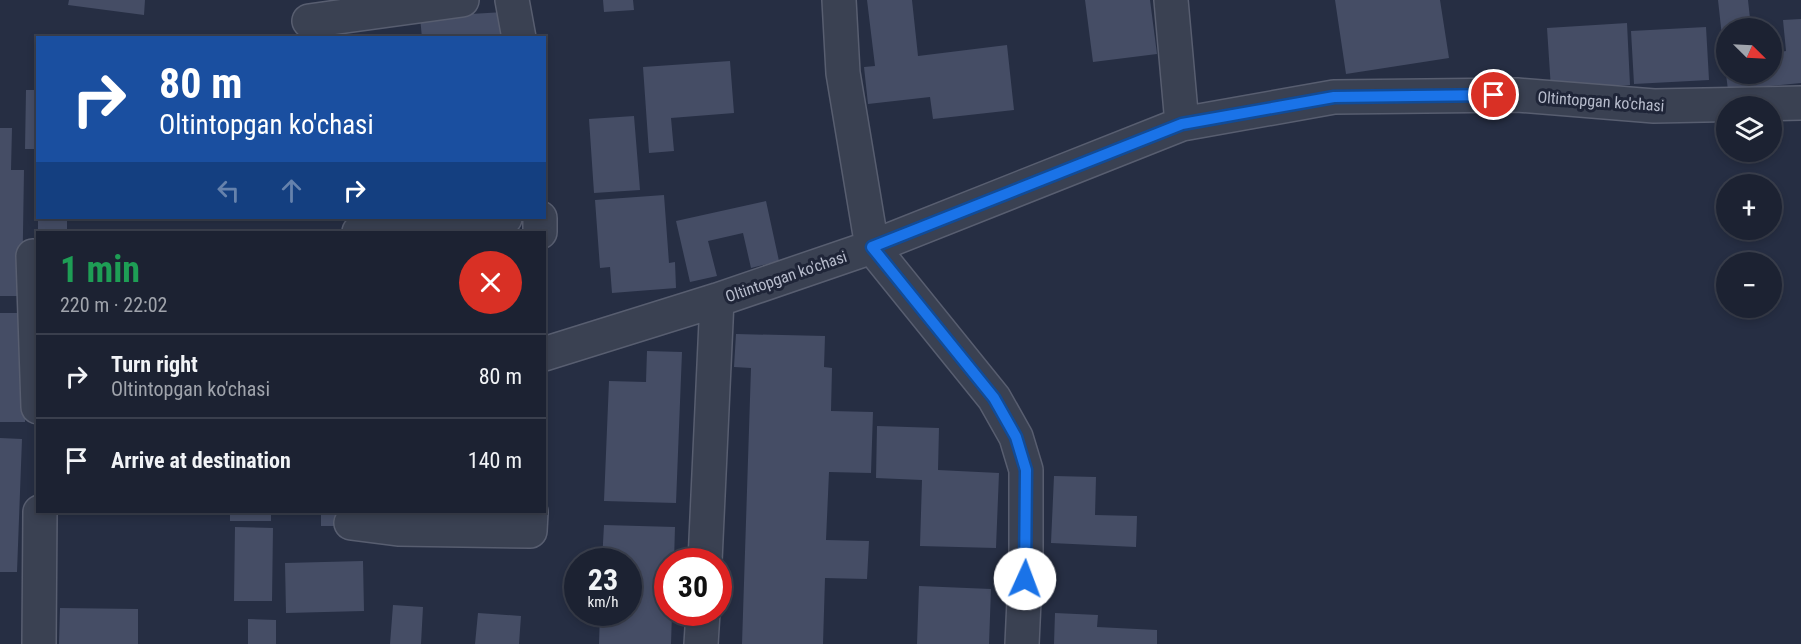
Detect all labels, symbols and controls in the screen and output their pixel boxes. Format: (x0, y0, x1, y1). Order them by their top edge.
north arrow (1716, 18, 1782, 84)
map controls (1716, 18, 1782, 318)
text: 80 m (159, 59, 242, 108)
icon: right (60, 60, 138, 138)
pin (1468, 69, 1519, 120)
icon: arrive (1477, 78, 1510, 111)
street label: Oltintopgan ko'chasi (1537, 88, 1665, 115)
button: layers (1716, 96, 1782, 162)
text: Oltintopgan ko'chasi (159, 109, 374, 141)
icon: left (212, 174, 245, 207)
icon: ahead (275, 174, 308, 207)
icon: right (338, 174, 371, 207)
button: + (1716, 174, 1782, 240)
street label: Oltintopgan ko'chasi (723, 247, 849, 306)
text: 1 min (60, 249, 140, 291)
button: close (459, 251, 522, 314)
button: − (1716, 252, 1782, 318)
text: 220 m · 22:02 (60, 293, 167, 317)
text: Turn right (111, 352, 198, 377)
icon: right (60, 360, 93, 393)
text: 80 m (479, 364, 522, 389)
text: Oltintopgan ko'chasi (111, 377, 270, 401)
icon: arrive (60, 444, 93, 477)
text: Arrive at destination (111, 448, 291, 473)
text: 140 m (468, 448, 522, 473)
position arrow (993, 547, 1057, 611)
speed limit sign: 30 (654, 548, 732, 626)
text: 23 (588, 562, 618, 597)
text: km/h (588, 593, 618, 611)

